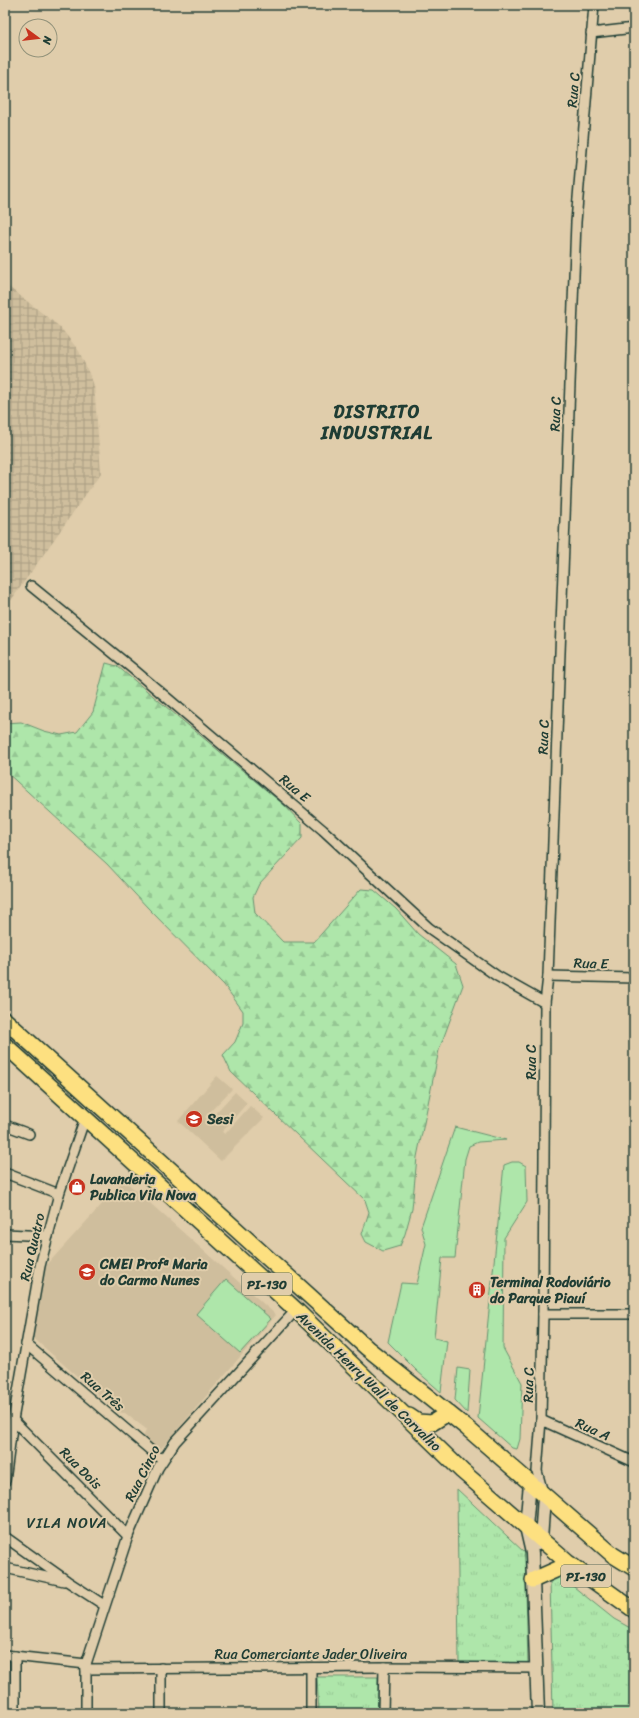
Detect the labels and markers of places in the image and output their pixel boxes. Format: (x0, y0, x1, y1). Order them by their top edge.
place label: Sesi (206, 1107, 234, 1132)
school or university icon: Sesi (184, 1109, 204, 1129)
place label: Lavanderia Publica Vila Nova (90, 1167, 196, 1208)
shop icon: Lavanderia Publica Vila Nova (67, 1177, 87, 1197)
place label: CMEI Profª Maria do Carmo Nunes (99, 1252, 209, 1293)
school or university icon: CMEI Profª Maria do Carmo Nunes (77, 1262, 97, 1282)
place label: Terminal Rodoviário do Parque Piauí (490, 1270, 611, 1311)
building icon: Terminal Rodoviário do Parque Piauí (467, 1280, 487, 1300)

